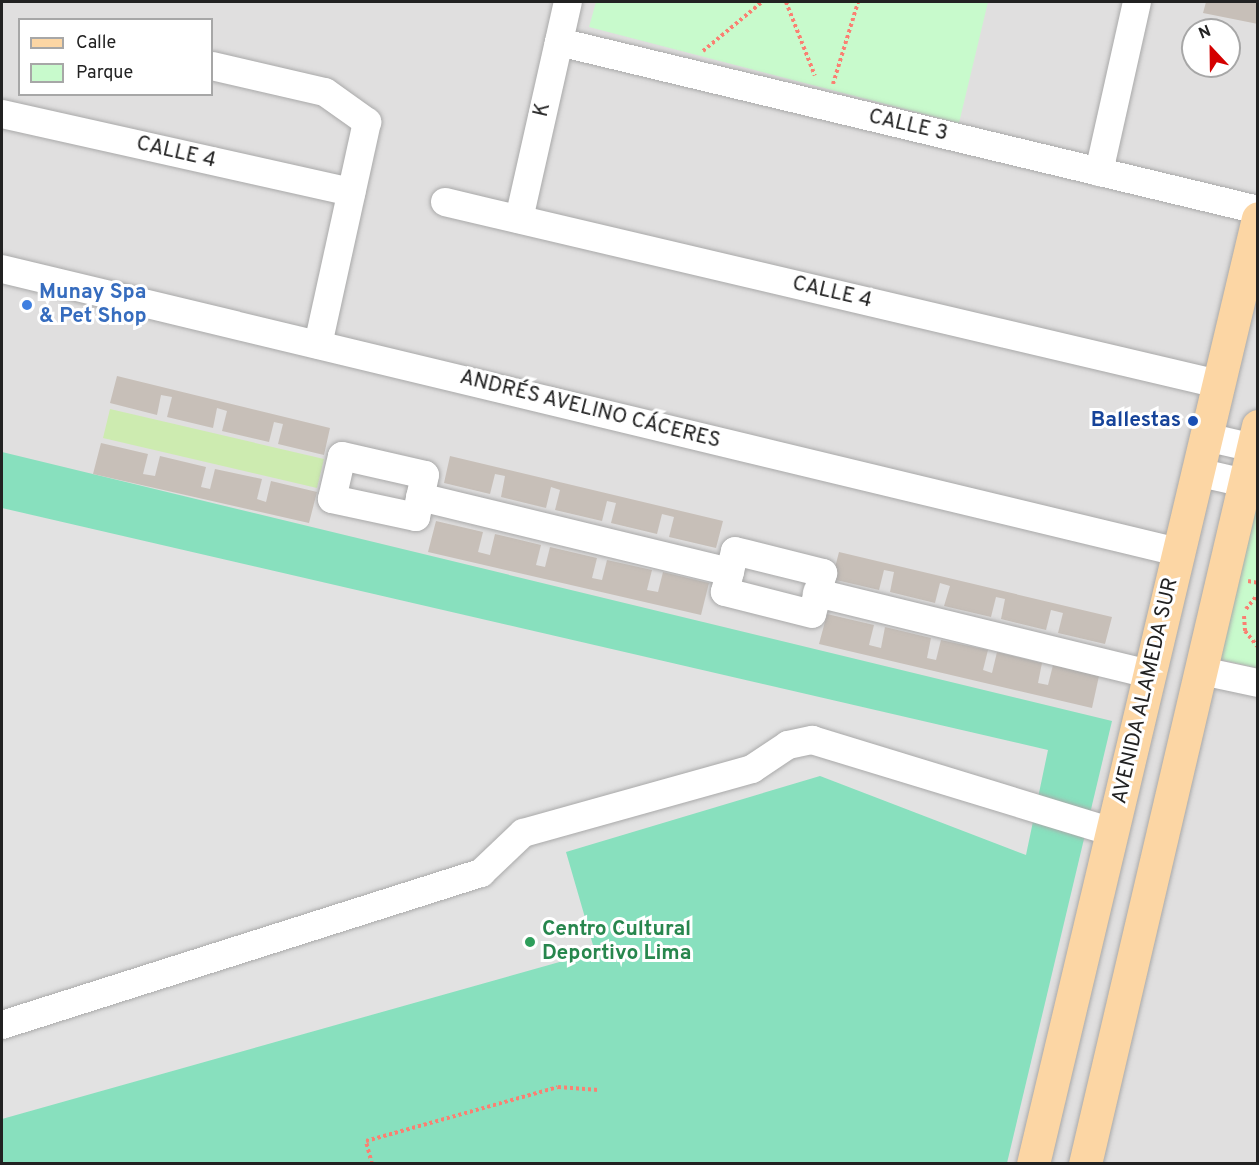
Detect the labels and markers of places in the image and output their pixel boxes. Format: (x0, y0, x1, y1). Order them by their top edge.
place label: Munay Spa & Pet Shop (39, 280, 147, 330)
marker: Munay Spa & Pet Shop (20, 298, 34, 312)
place label: Ballestas (1091, 408, 1181, 434)
marker: Ballestas (1186, 414, 1200, 428)
place label: Centro Cultural Deportivo Lima (542, 917, 691, 967)
marker: Centro Cultural Deportivo Lima (523, 935, 537, 949)

